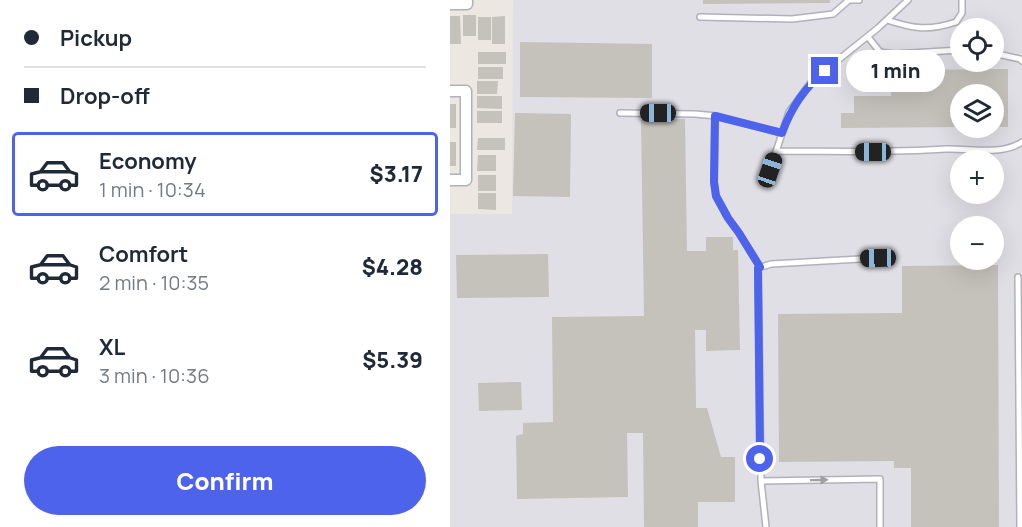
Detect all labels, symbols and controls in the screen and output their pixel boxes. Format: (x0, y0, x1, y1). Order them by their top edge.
map controls (950, 18, 1004, 270)
button: locate (950, 18, 1004, 72)
text: Pickup (60, 23, 132, 53)
callout: 1 min (846, 50, 945, 92)
route end (811, 57, 838, 84)
text: 1 min (870, 57, 921, 84)
text: Drop-off (60, 81, 150, 111)
button: layers (950, 84, 1004, 138)
car (640, 104, 676, 122)
car (855, 143, 891, 161)
text: Economy (99, 146, 197, 176)
icon: car (27, 147, 81, 201)
car (756, 150, 784, 190)
button: + (950, 150, 1004, 204)
text: $3.17 (370, 159, 423, 189)
text: 1 min · 10:34 (99, 176, 206, 203)
button: − (950, 216, 1004, 270)
text: Comfort (99, 239, 188, 269)
icon: car (27, 240, 81, 294)
car (860, 249, 896, 267)
text: $4.28 (362, 252, 423, 282)
text: 2 min · 10:35 (99, 269, 209, 296)
text: XL (99, 332, 125, 362)
icon: car (27, 333, 81, 387)
text: $5.39 (362, 345, 423, 375)
text: 3 min · 10:36 (99, 362, 210, 389)
route start (746, 445, 773, 472)
button: Confirm (24, 446, 426, 515)
one-way arrow (810, 475, 829, 485)

